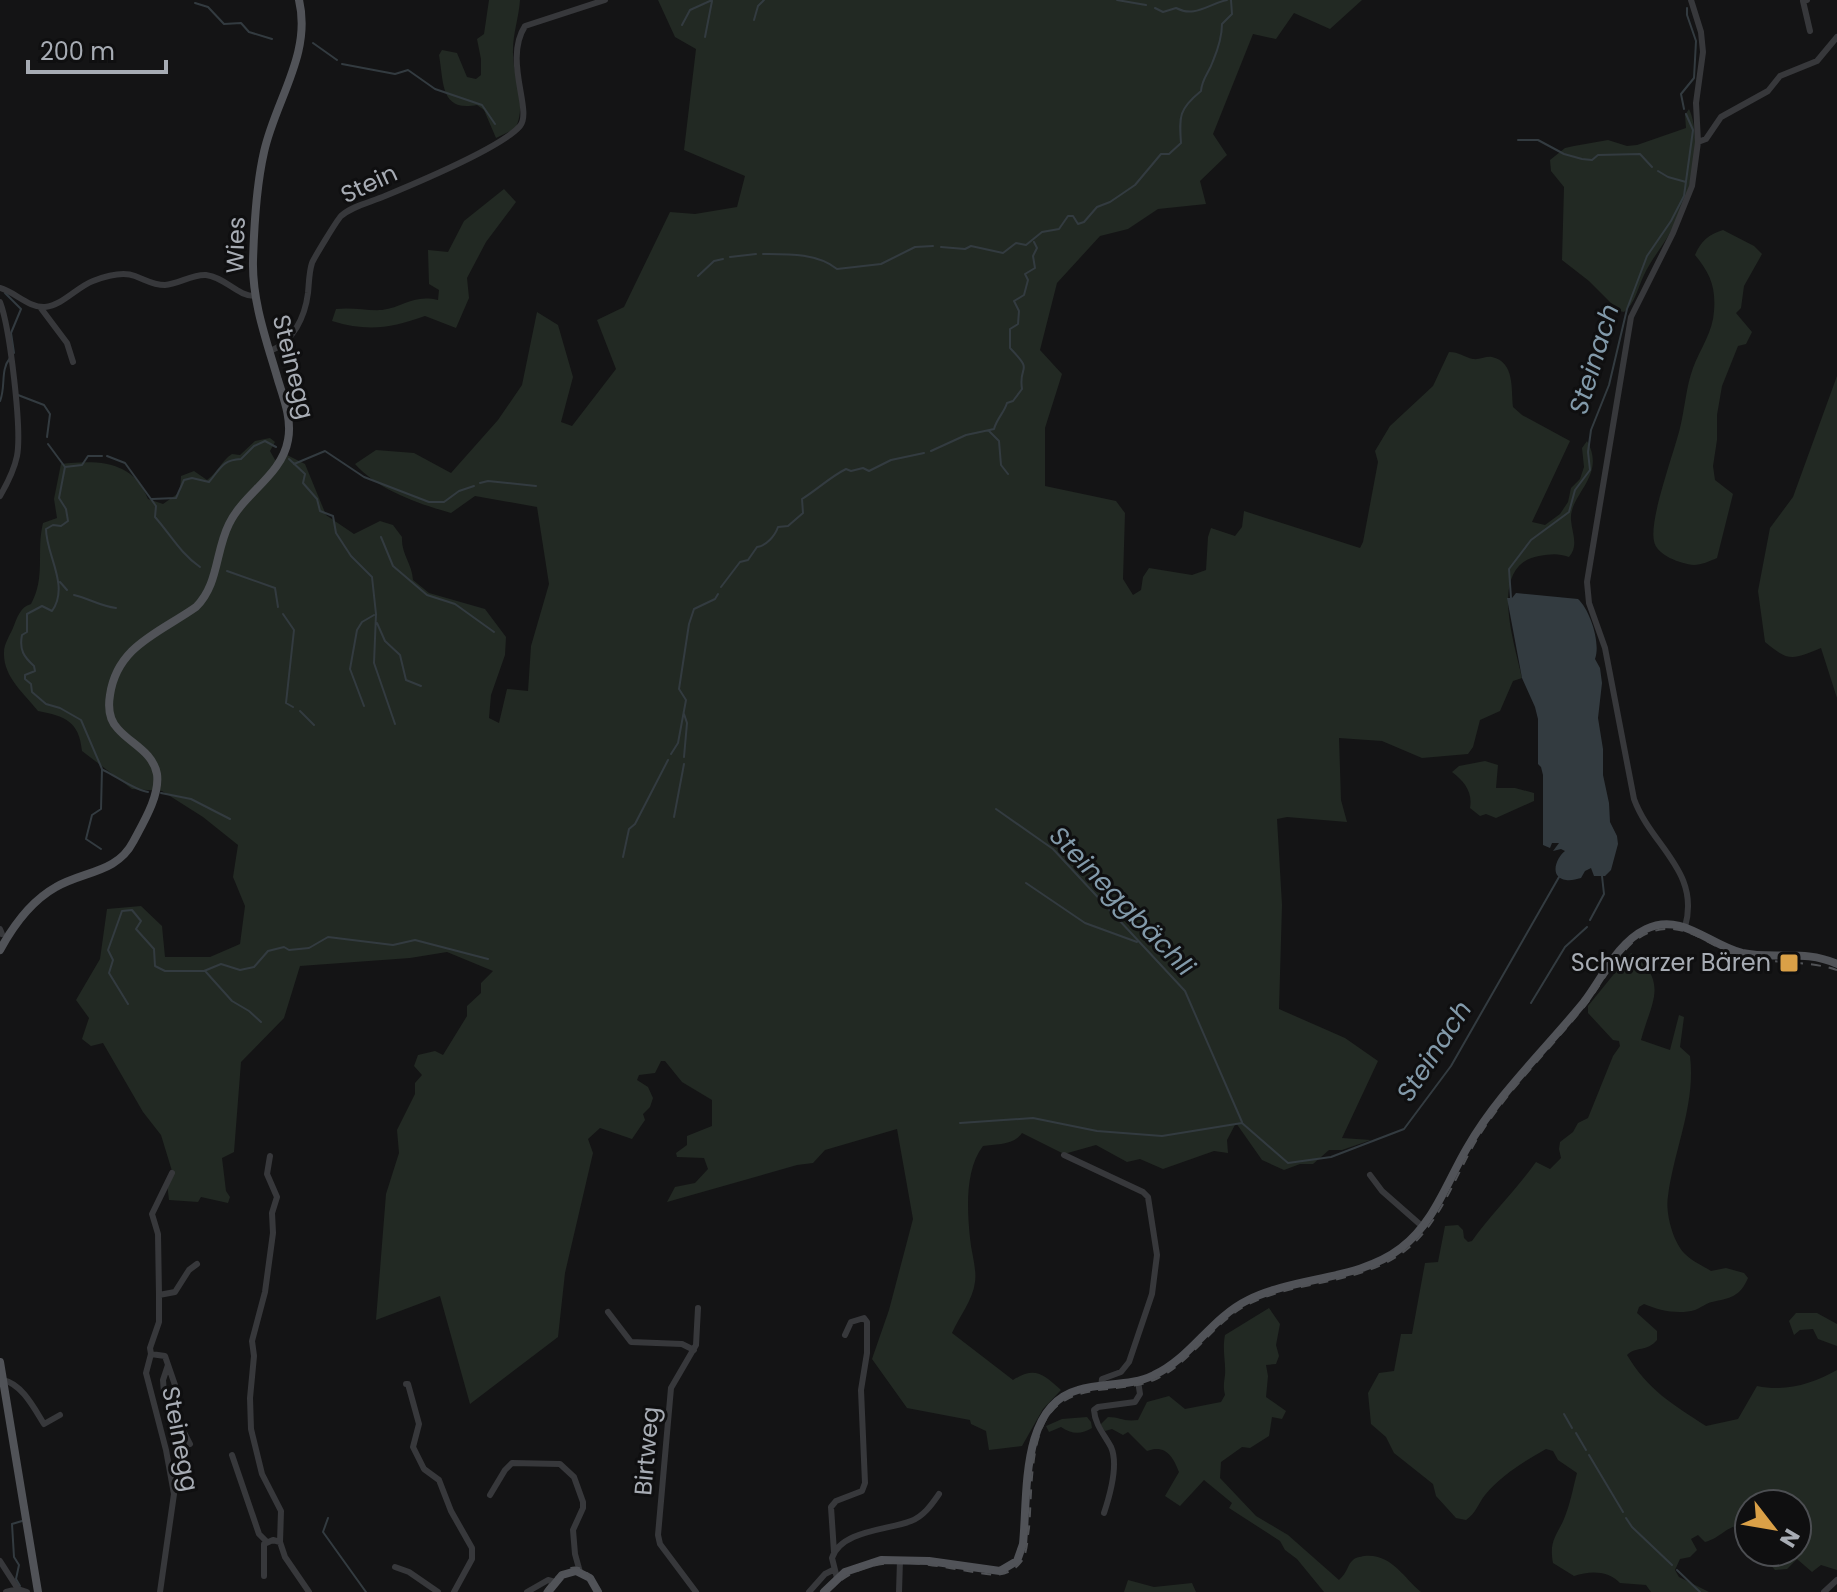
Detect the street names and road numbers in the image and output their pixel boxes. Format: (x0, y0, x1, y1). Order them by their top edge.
street label: Stein (335, 156, 402, 211)
street label: Wies (218, 216, 253, 274)
street label: Steinegg (265, 311, 322, 422)
street label: Steinegg (154, 1384, 207, 1494)
street label: Birtweg (626, 1405, 667, 1497)

